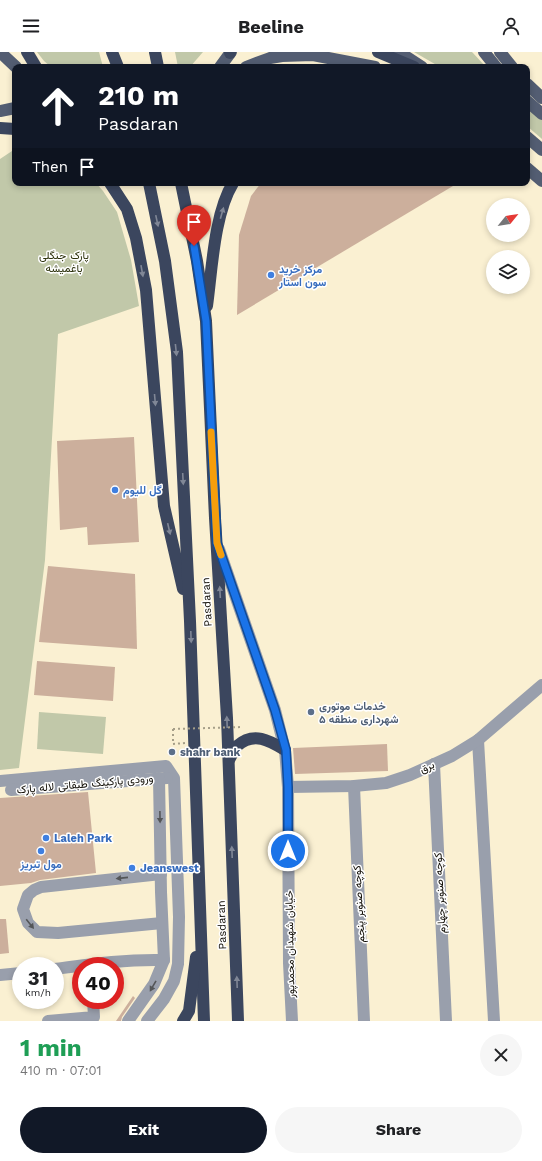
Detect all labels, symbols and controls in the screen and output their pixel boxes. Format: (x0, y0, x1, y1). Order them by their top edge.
icon: menu (20, 15, 42, 37)
icon: person (500, 15, 522, 37)
text: Beeline (238, 16, 304, 37)
text: 210 m (98, 79, 179, 112)
icon: ahead (32, 80, 84, 132)
text: Pasdaran (98, 113, 179, 134)
icon: arrive (76, 156, 98, 178)
text: Then (32, 158, 68, 176)
north arrow (486, 198, 530, 242)
map controls (486, 198, 530, 294)
pin (177, 205, 211, 246)
one-way arrow (219, 207, 225, 219)
icon: arrive (183, 211, 205, 233)
one-way arrow (154, 215, 160, 227)
park label: پارک جنگلی باغمیشه (39, 249, 89, 275)
button: layers (486, 250, 530, 294)
place label: مرکز خرید سون استار (278, 263, 327, 289)
one-way arrow (139, 265, 145, 277)
marker: مرکز خرید سون استار (266, 270, 276, 280)
one-way arrow (173, 344, 180, 356)
one-way arrow (151, 394, 158, 406)
one-way arrow (180, 473, 186, 486)
place label: گل للیوم (123, 484, 162, 498)
marker: گل للیوم (110, 485, 120, 495)
one-way arrow (166, 523, 172, 535)
street label: Pasdaran (199, 577, 215, 627)
one-way arrow (216, 586, 223, 598)
one-way arrow (187, 631, 194, 643)
place label: خدمات موتوری شهرداری منطقه ۵ (319, 700, 399, 726)
marker: خدمات موتوری شهرداری منطقه ۵ (306, 707, 316, 717)
one-way arrow (224, 716, 231, 728)
place label: shahr bank (180, 746, 241, 759)
marker: shahr bank (167, 747, 177, 757)
street label: برق (418, 758, 436, 776)
street label: ورودی پارکینگ طبقاتی لاله پارک (16, 772, 154, 797)
one-way arrow (157, 811, 163, 824)
position arrow (267, 830, 309, 872)
place label: Laleh Park (54, 832, 112, 845)
marker: Laleh Park (41, 833, 51, 843)
one-way arrow (229, 845, 235, 858)
marker: مول تبریز (36, 846, 46, 856)
street label: کوچه صنوبر چهارم (431, 852, 450, 934)
place label: مول تبریز (19, 858, 62, 871)
place label: Jeanswest (140, 862, 199, 875)
marker: Jeanswest (127, 863, 137, 873)
street label: کوچه صنوبر پنجم (350, 865, 369, 943)
one-way arrow (116, 875, 128, 881)
street label: خیابان شهیدان محمدپور (283, 890, 298, 999)
street label: Pasdaran (215, 900, 229, 950)
one-way arrow (26, 919, 35, 930)
speed limit sign: 40 (72, 957, 124, 1009)
text: 31 (28, 966, 48, 990)
one-way arrow (234, 975, 240, 988)
one-way arrow (149, 980, 156, 992)
text: km/h (25, 987, 51, 998)
text: 1 min (20, 1034, 82, 1062)
button: close (480, 1034, 522, 1076)
text: 410 m · 07:01 (20, 1063, 102, 1078)
button: Exit (20, 1107, 267, 1153)
button: Share (275, 1107, 522, 1153)

